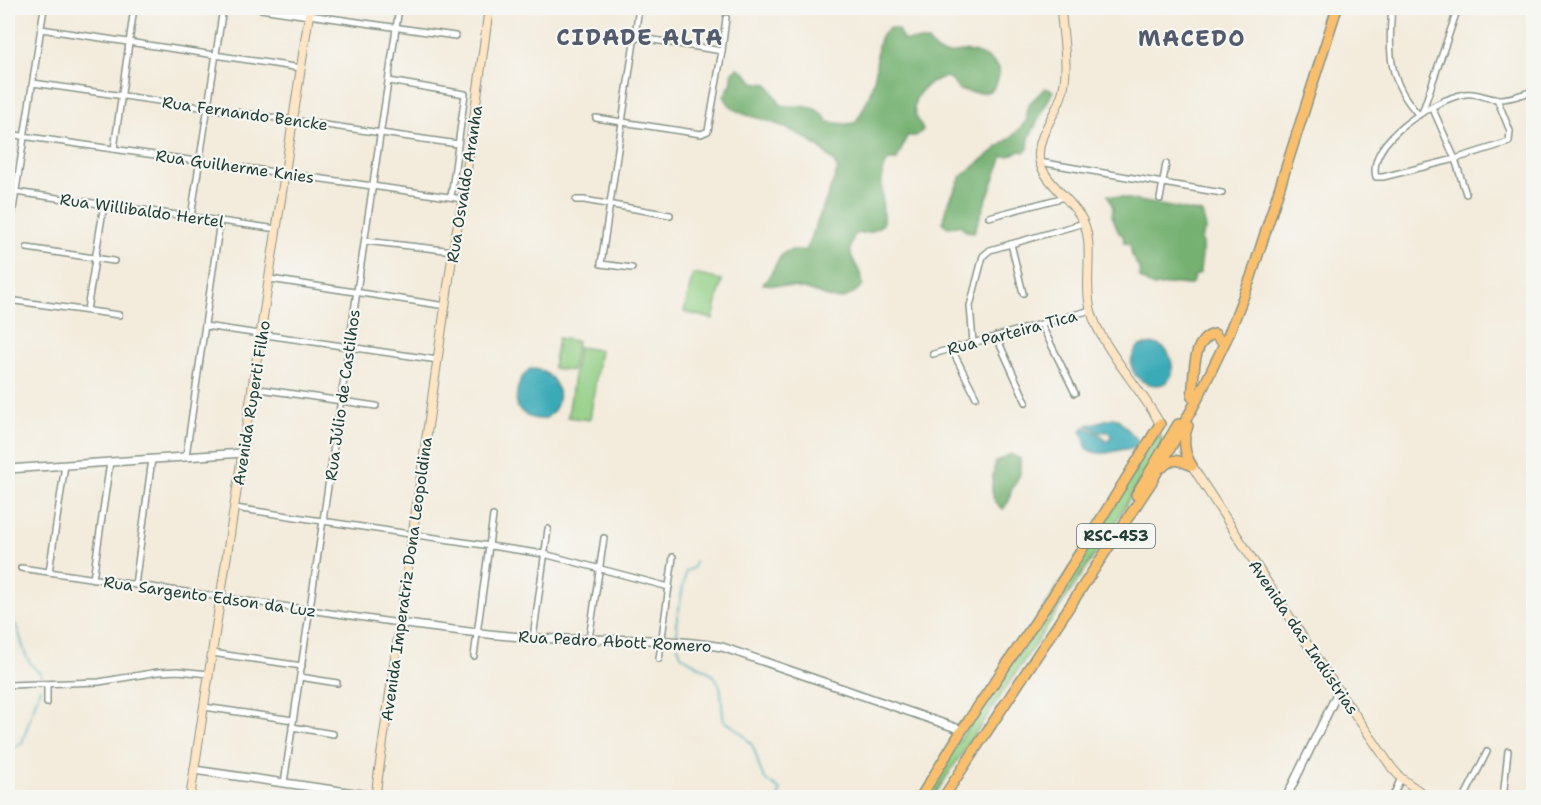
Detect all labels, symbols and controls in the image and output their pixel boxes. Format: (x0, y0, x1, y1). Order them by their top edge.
district label: CIDADE ALTA (556, 23, 724, 52)
district label: MACEDO (1138, 24, 1246, 53)
street label: Rua Fernando Bencke (161, 91, 329, 136)
street label: Rua Osvaldo Aranha (442, 104, 487, 264)
street label: Rua Guilherme Knies (154, 145, 316, 188)
street label: Rua Willibaldo Hertel (59, 189, 225, 232)
street label: Rua Parteira Tica (945, 305, 1079, 360)
street label: Rua Júlio de Castilhos (320, 308, 365, 482)
street label: Avenida Ruperti Filho (228, 319, 275, 487)
street label: Avenida Imperatriz Dona Leopoldina (376, 436, 437, 723)
road number: RSC-453 (1077, 524, 1155, 548)
street label: Avenida das Indústrias (1244, 556, 1363, 719)
street label: Rua Sargento Edson da Luz (102, 571, 318, 622)
street label: Rua Pedro Abott Romero (518, 626, 712, 657)

